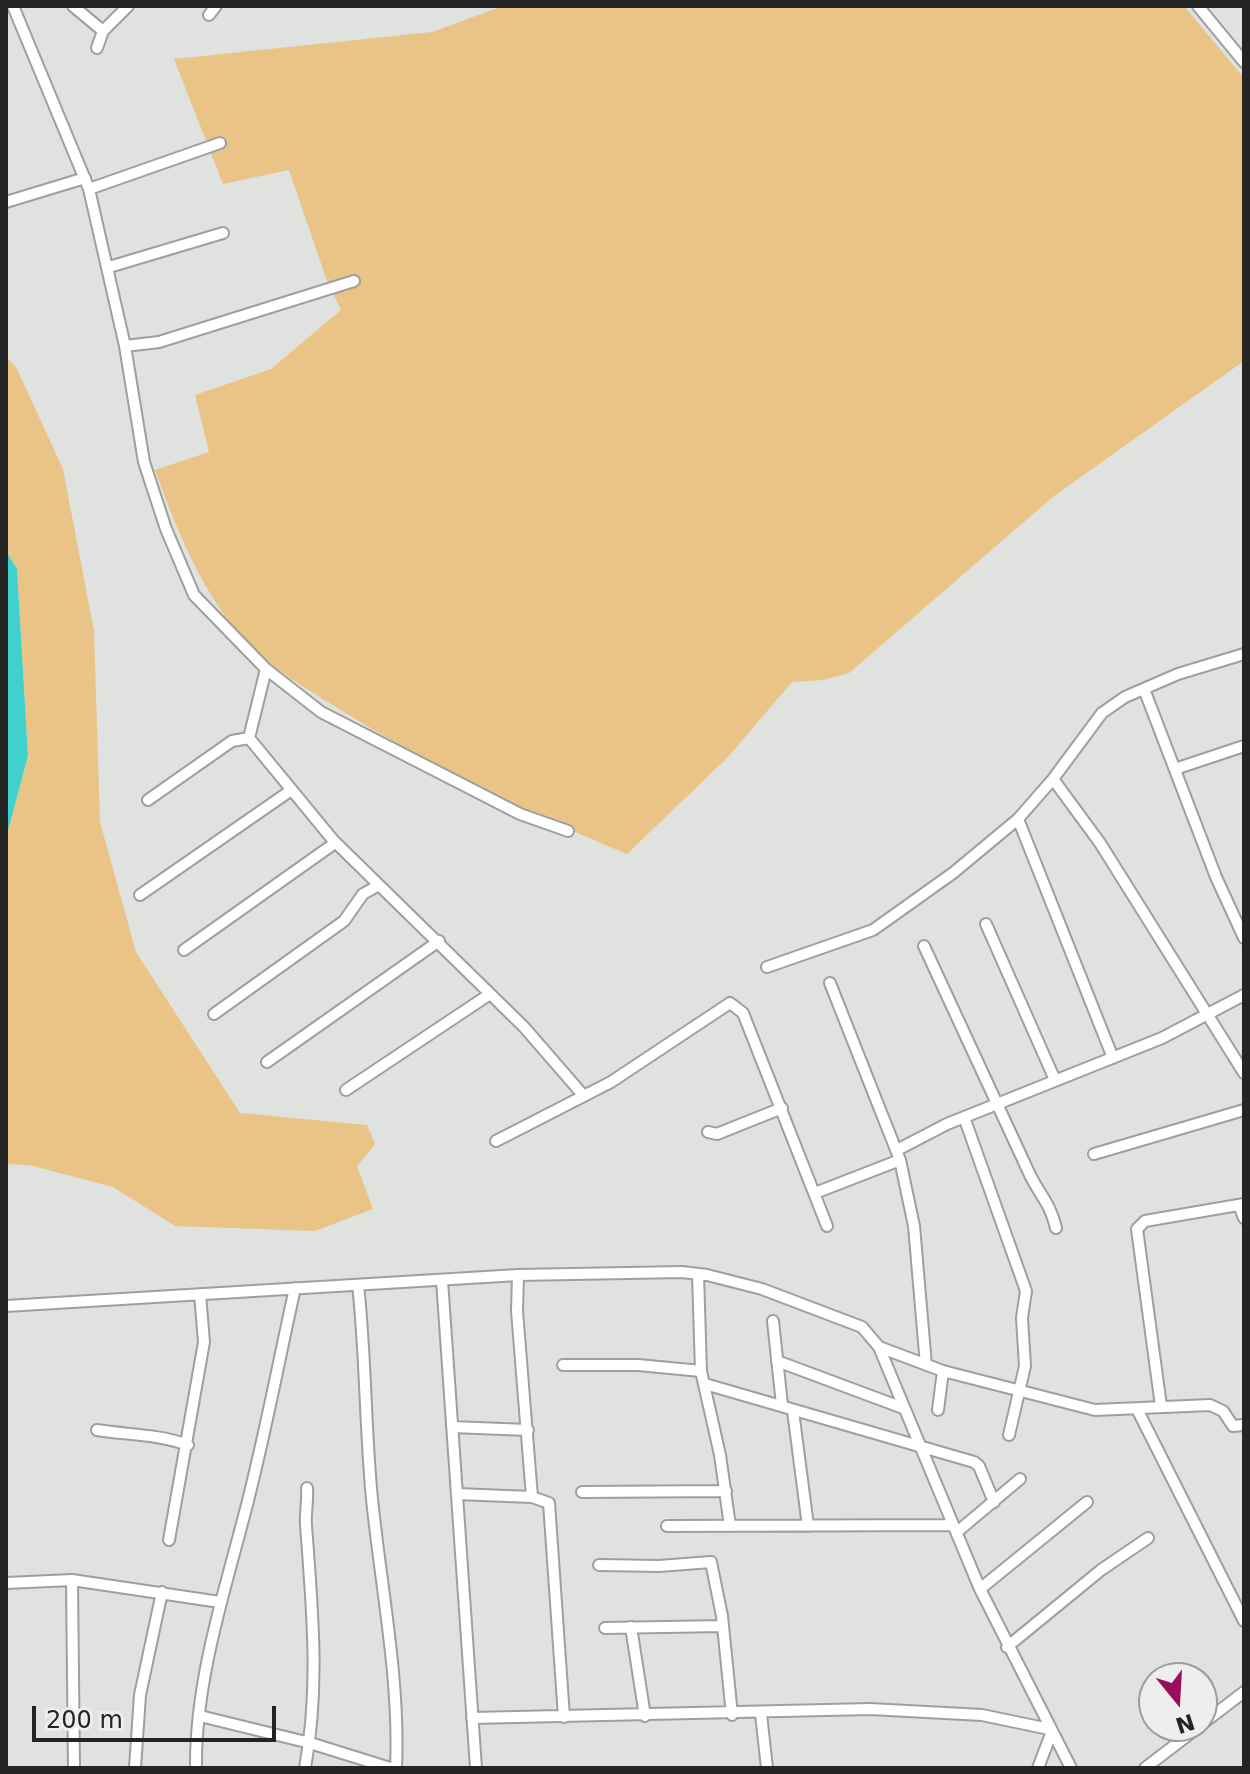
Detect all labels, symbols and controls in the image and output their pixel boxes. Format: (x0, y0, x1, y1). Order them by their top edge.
north arrow (1138, 1662, 1218, 1742)
scale bar (36, 1690, 280, 1740)
text: 200 m (46, 1706, 123, 1734)
text: N (1172, 1709, 1198, 1738)

